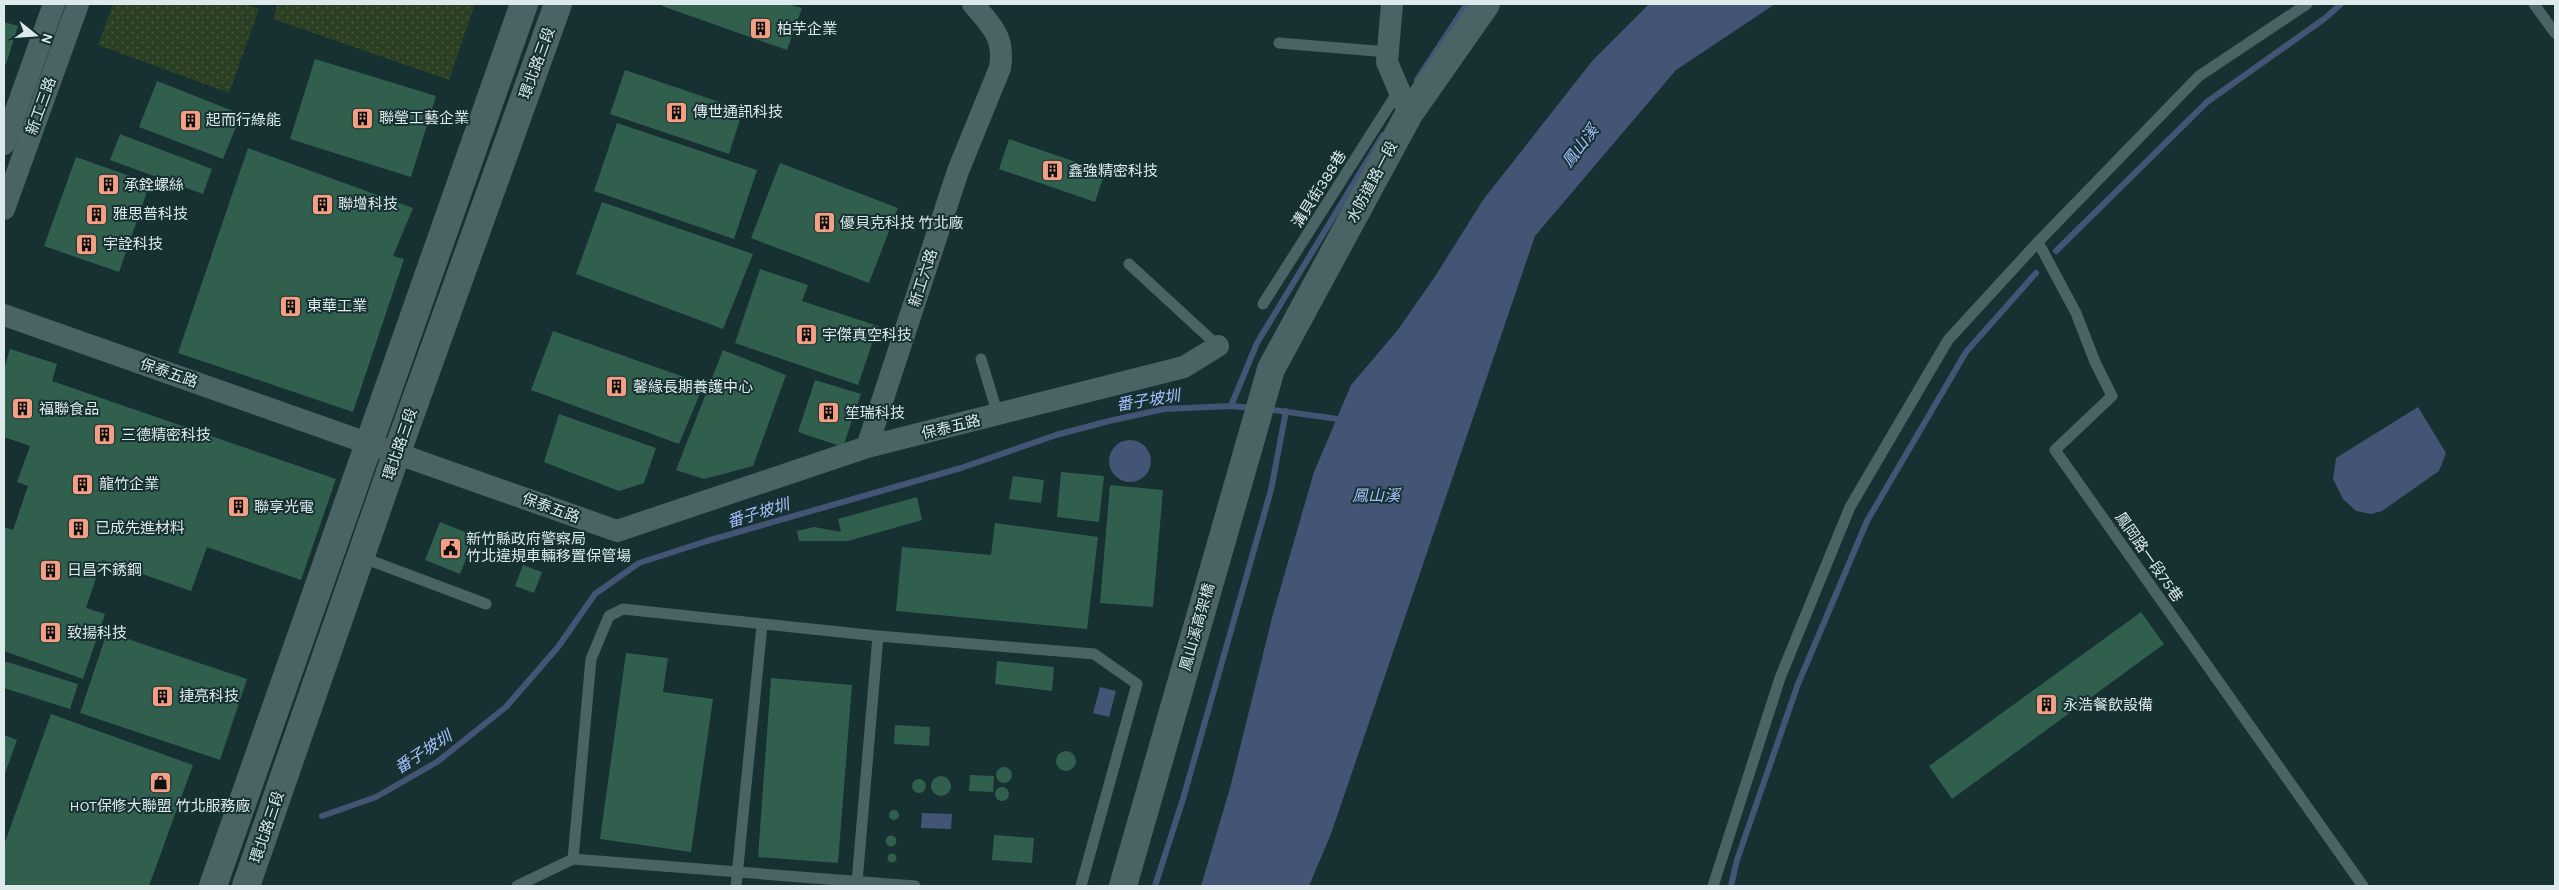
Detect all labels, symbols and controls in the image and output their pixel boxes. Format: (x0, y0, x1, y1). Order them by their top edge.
north arrow (10, 10, 60, 60)
building icon: 柏芋企業 (749, 17, 773, 41)
place label: 柏芋企業 (777, 20, 837, 38)
street label: 環北路三段 (516, 25, 558, 101)
text: N (37, 31, 57, 46)
street label: 新工三路 (22, 75, 60, 137)
building icon: 傳世通訊科技 (665, 100, 689, 124)
place label: 傳世通訊科技 (693, 103, 783, 121)
building icon: 聯瑩工藝企業 (351, 106, 375, 130)
building icon: 起而行綠能 (178, 108, 202, 132)
place label: 聯瑩工藝企業 (379, 109, 469, 127)
place label: 起而行綠能 (205, 111, 281, 129)
water label: 鳳山溪 (1558, 120, 1603, 171)
street label: 水防道路一段 (1343, 138, 1401, 226)
street label: 溝貝街388巷 (1288, 147, 1350, 231)
building icon: 鑫強精密科技 (1040, 159, 1064, 183)
place label: 鑫強精密科技 (1068, 162, 1158, 180)
building icon: 承銓螺絲 (96, 173, 120, 197)
place label: 承銓螺絲 (124, 176, 184, 194)
building icon: 聯增科技 (310, 192, 334, 216)
place label: 聯增科技 (338, 195, 398, 213)
building icon: 雅思普科技 (85, 202, 109, 226)
place label: 雅思普科技 (113, 205, 188, 223)
building icon: 優貝克科技 竹北廠 (812, 211, 836, 235)
place label: 優貝克科技 竹北廠 (840, 214, 964, 232)
building icon: 宇詮科技 (75, 232, 99, 256)
place label: 宇詮科技 (103, 235, 163, 253)
street label: 新工六路 (905, 247, 941, 309)
building icon: 東華工業 (279, 294, 303, 318)
place label: 東華工業 (307, 297, 367, 315)
building icon: 宇傑真空科技 (794, 323, 818, 347)
place label: 宇傑真空科技 (822, 326, 912, 344)
street label: 保泰五路 (138, 355, 200, 391)
building icon: 馨緣長期養護中心 (605, 375, 629, 399)
place label: 馨緣長期養護中心 (633, 378, 753, 396)
water label: 番子坡圳 (1115, 385, 1183, 414)
building icon: 福聯食品 (11, 397, 35, 421)
place label: 福聯食品 (39, 400, 99, 418)
building icon: 笙瑞科技 (817, 401, 841, 425)
place label: 笙瑞科技 (845, 404, 905, 422)
street label: 環北路三段 (379, 406, 421, 482)
street label: 保泰五路 (920, 411, 982, 443)
building icon: 三德精密科技 (93, 423, 117, 447)
place label: 三德精密科技 (121, 426, 211, 444)
building icon: 龍竹企業 (71, 472, 95, 496)
place label: 龍竹企業 (99, 475, 159, 493)
water label: 鳳山溪 (1352, 486, 1402, 505)
street label: 保泰五路 (520, 489, 582, 527)
water label: 番子坡圳 (725, 494, 793, 531)
building icon: 聯享光電 (226, 495, 250, 519)
place label: 聯享光電 (254, 498, 314, 516)
street label: 鳳岡路一段75巷 (2111, 509, 2187, 605)
building icon: 已成先進材料 (67, 516, 91, 540)
place label: 已成先進材料 (95, 519, 185, 537)
place label: 新竹縣政府警察局 竹北違規車輛移置保管場 (466, 530, 631, 565)
public building icon: 新竹縣政府警察局 竹北違規車輛移置保管場 (438, 536, 462, 560)
building icon: 日昌不銹鋼 (39, 558, 63, 582)
place label: 日昌不銹鋼 (67, 561, 142, 579)
street label: 鳳山溪高架橋 (1176, 581, 1218, 673)
building icon: 致揚科技 (39, 621, 63, 645)
place label: 致揚科技 (67, 624, 127, 642)
building icon: 捷亮科技 (151, 684, 175, 708)
place label: 捷亮科技 (179, 687, 239, 705)
building icon: 永浩餐飲設備 (2035, 693, 2059, 717)
place label: 永浩餐飲設備 (2063, 696, 2153, 714)
water label: 番子坡圳 (391, 726, 457, 777)
shop icon: HOT保修大聯盟 竹北服務廠 (148, 771, 172, 795)
street label: 環北路三段 (246, 789, 288, 865)
place label: HOT保修大聯盟 竹北服務廠 (70, 797, 250, 815)

